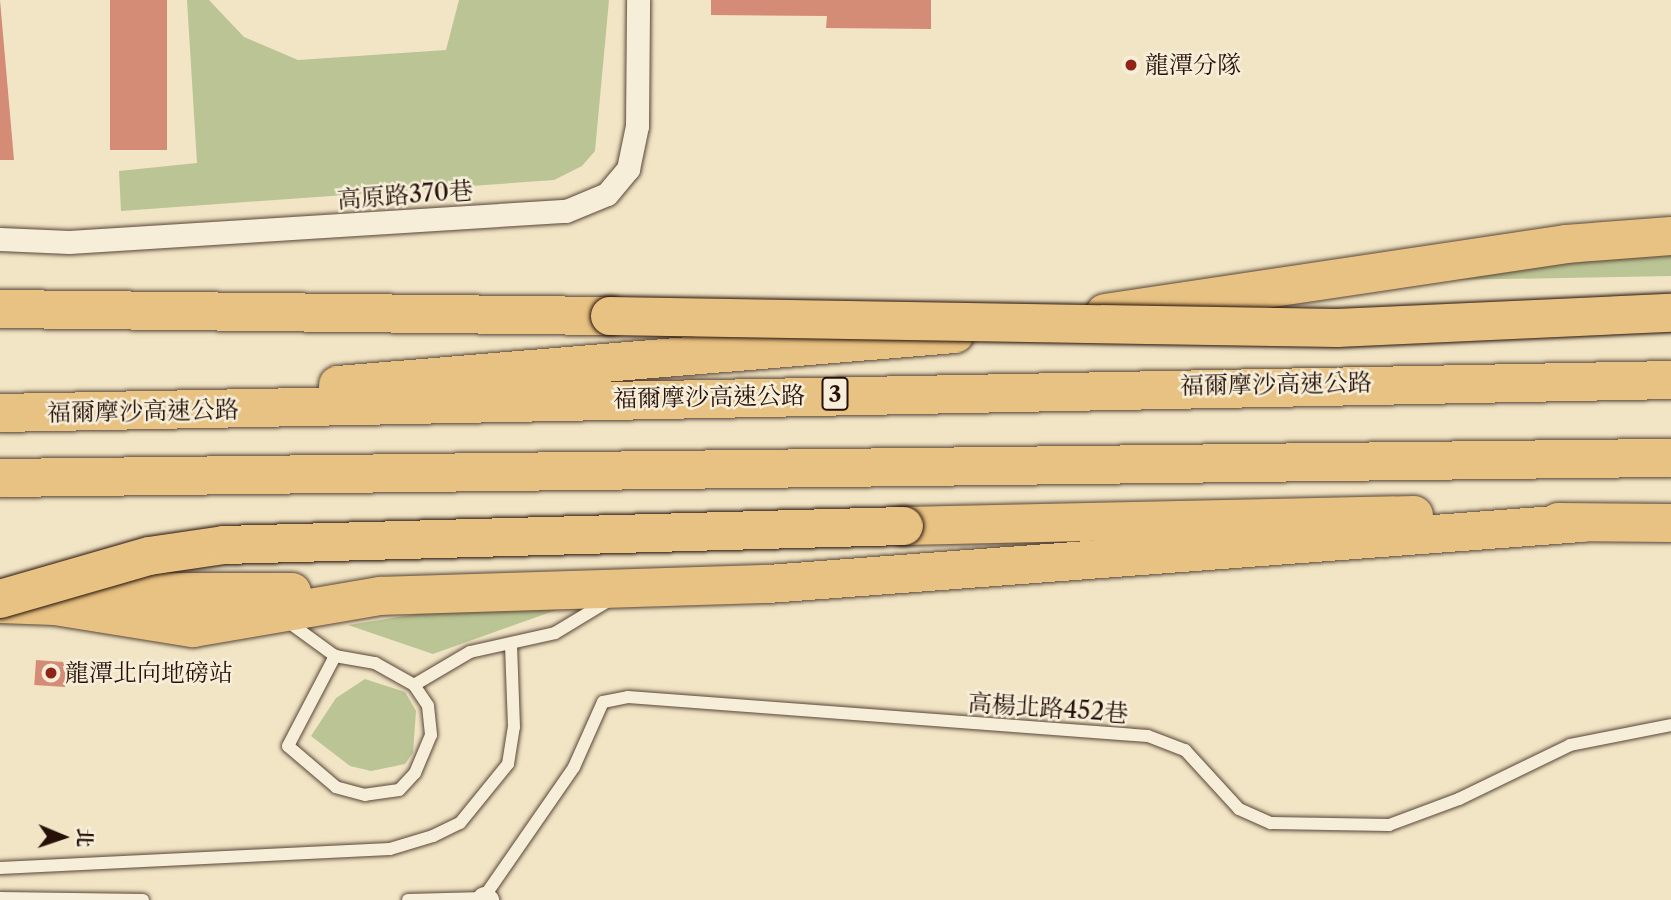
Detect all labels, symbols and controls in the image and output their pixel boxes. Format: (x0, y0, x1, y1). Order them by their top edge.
place label: 龍潭分隊 (1145, 51, 1241, 79)
marker: 龍潭分隊 (1123, 57, 1139, 73)
street label: 高原路370巷 (336, 176, 474, 214)
street label: 福爾摩沙高速公路 (1180, 368, 1372, 400)
road number: 3 (821, 374, 849, 414)
street label: 福爾摩沙高速公路 (613, 381, 805, 413)
street label: 福爾摩沙高速公路 (47, 395, 239, 427)
place label: 龍潭北向地磅站 (65, 659, 233, 687)
marker: 龍潭北向地磅站 (43, 665, 59, 681)
street label: 高楊北路452巷 (967, 688, 1129, 728)
north arrow (28, 802, 98, 872)
text: 北 (73, 828, 96, 848)

